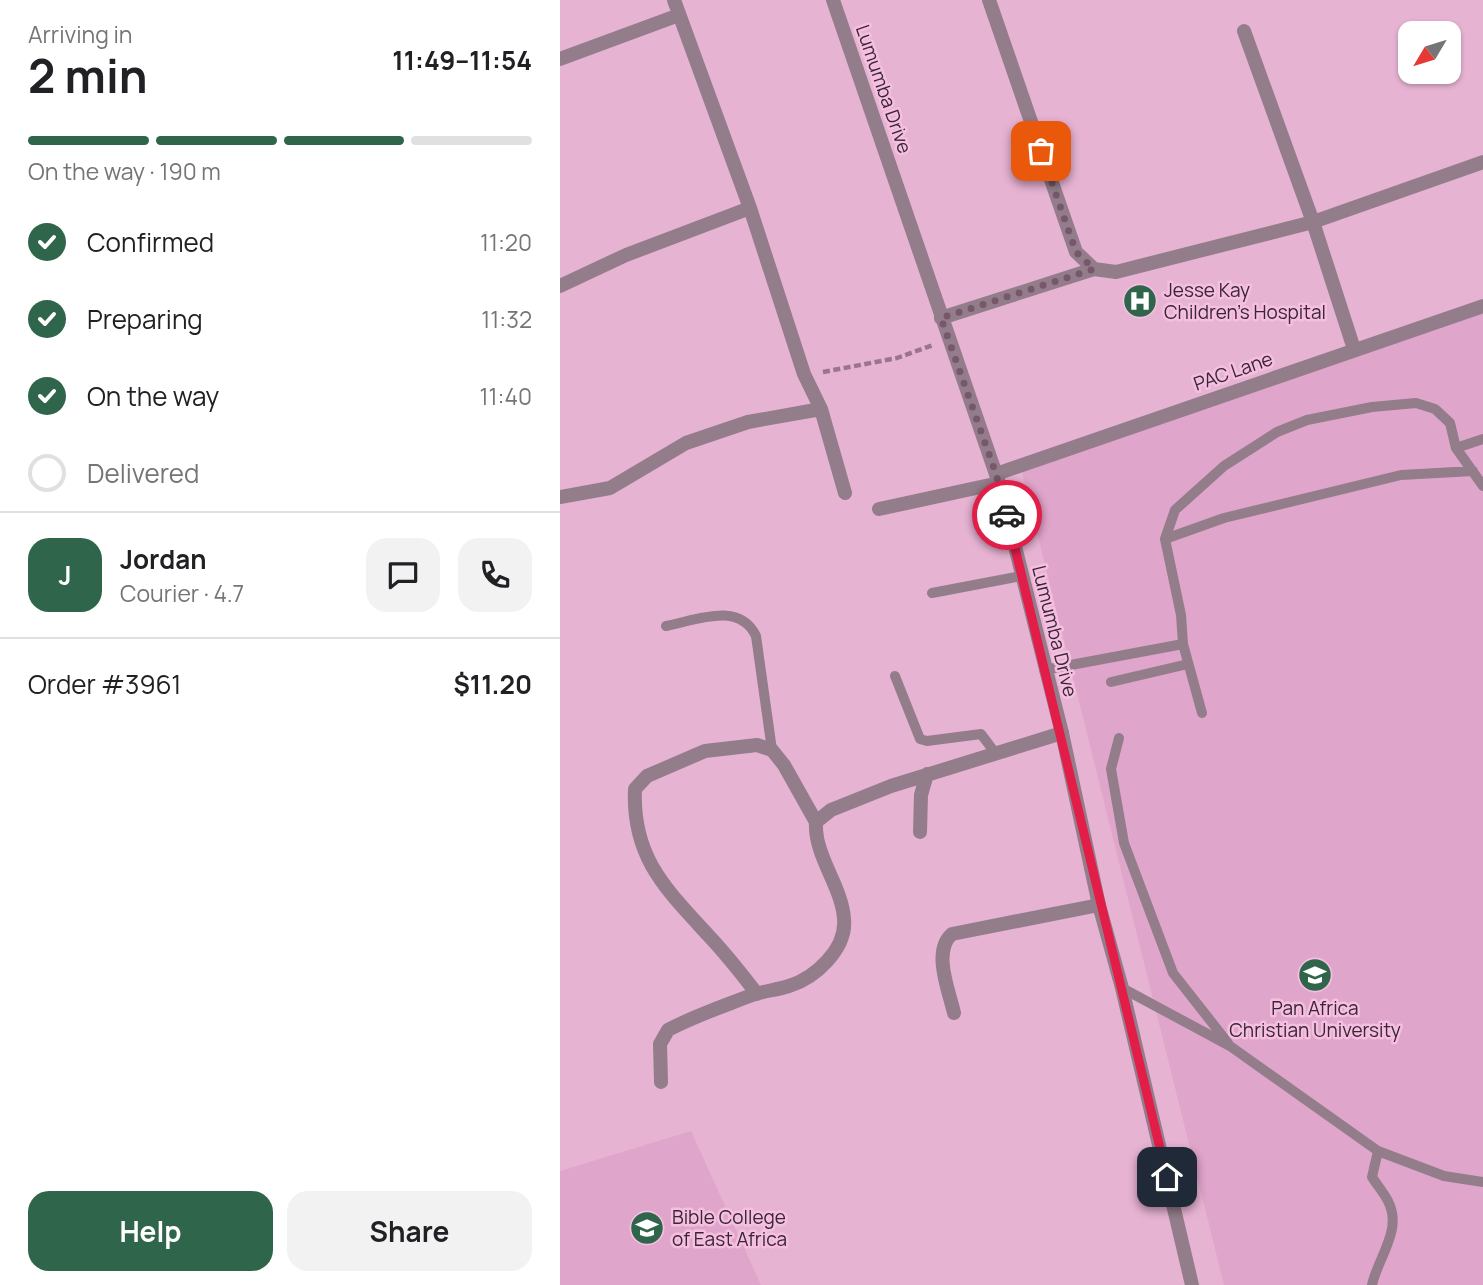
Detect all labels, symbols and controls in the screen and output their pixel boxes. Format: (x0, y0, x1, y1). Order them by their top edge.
text: Arriving in (28, 18, 133, 50)
street label: Lumumba Drive (850, 21, 918, 157)
north arrow (1398, 21, 1461, 84)
map controls (1398, 21, 1461, 84)
text: 11:49–11:54 (392, 42, 532, 78)
text: 2 min (28, 44, 148, 107)
pin (1011, 121, 1071, 181)
icon: bag (1022, 132, 1060, 170)
text: On the way · 190 m (28, 155, 221, 187)
icon: check (28, 223, 66, 261)
text: Confirmed (87, 224, 214, 260)
text: 11:20 (480, 226, 532, 258)
place label: Jesse Kay Children's Hospital (1164, 277, 1326, 325)
hospital icon: Jesse Kay Children's Hospital (1121, 282, 1159, 320)
icon: check (28, 300, 66, 338)
text: Preparing (87, 301, 203, 337)
text: 11:32 (481, 303, 532, 335)
street label: PAC Lane (1190, 345, 1276, 397)
icon: check (28, 377, 66, 415)
text: On the way (87, 378, 219, 414)
text: 11:40 (480, 380, 532, 412)
text: Delivered (87, 455, 199, 491)
courier (972, 480, 1042, 550)
icon: car (988, 496, 1026, 534)
button: chat (366, 538, 440, 612)
button: phone (458, 538, 532, 612)
text: Jordan (120, 541, 206, 577)
text: J (58, 557, 72, 593)
street label: Lumumba Drive (1026, 563, 1084, 699)
text: Courier · 4.7 (120, 577, 244, 609)
text: Order #3961 (28, 666, 181, 702)
text: $11.20 (453, 666, 532, 702)
school or university icon: Pan Africa Christian University (1296, 956, 1334, 994)
place label: Pan Africa Christian University (1229, 995, 1401, 1043)
pin (1137, 1147, 1197, 1207)
icon: home (1148, 1158, 1186, 1196)
button: Help (28, 1191, 273, 1271)
button: Share (287, 1191, 532, 1271)
place label: Bible College of East Africa (672, 1204, 787, 1252)
school or university icon: Bible College of East Africa (628, 1209, 666, 1247)

